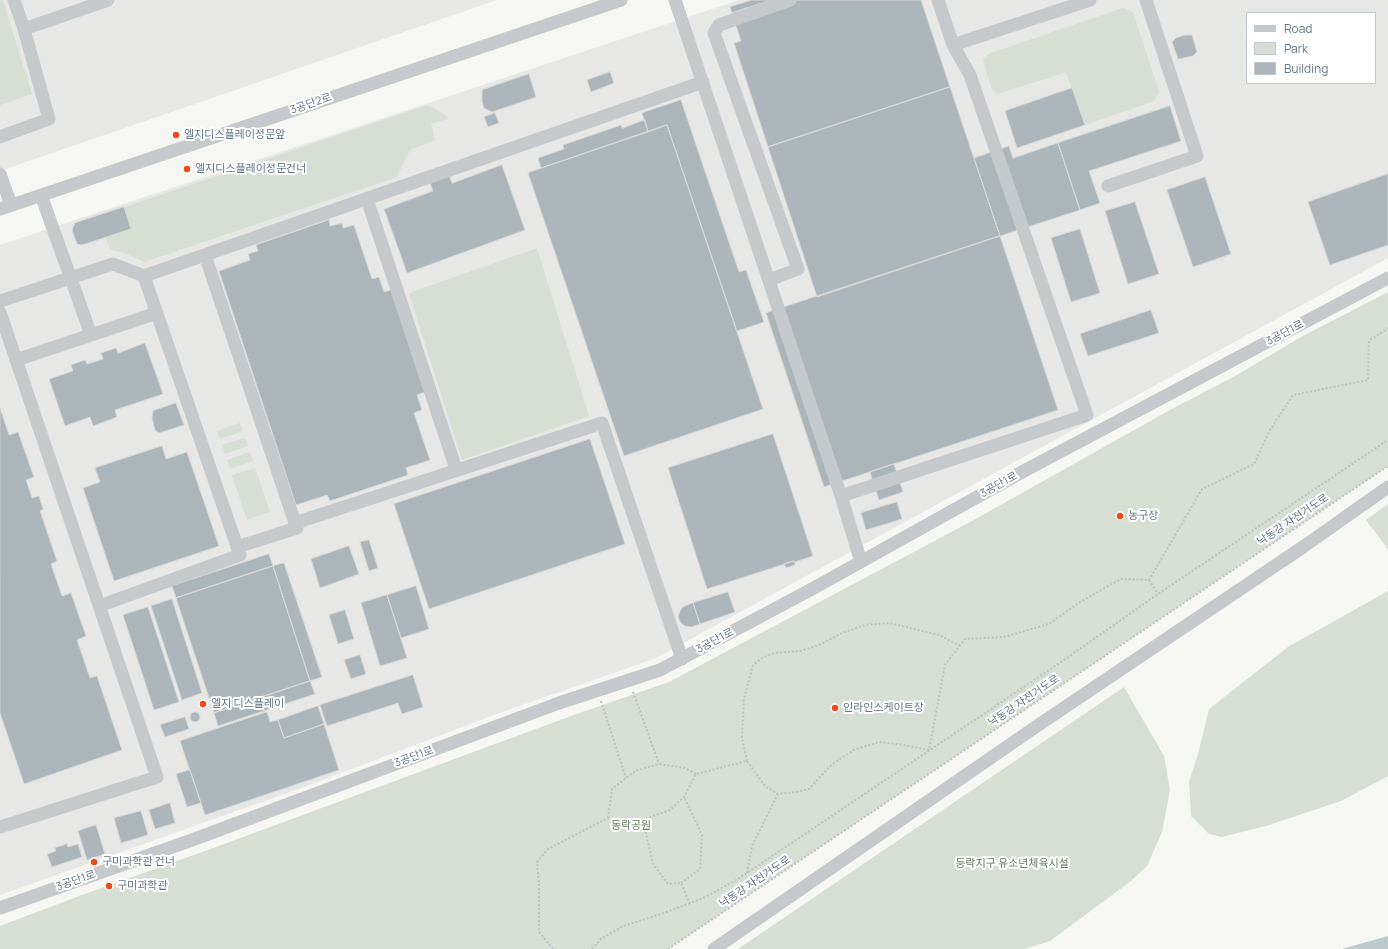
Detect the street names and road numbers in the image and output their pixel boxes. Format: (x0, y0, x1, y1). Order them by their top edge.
street label: 3공단2로 (289, 91, 333, 117)
street label: 3공단1로 (1264, 318, 1306, 348)
street label: 3공단1로 (978, 469, 1020, 501)
street label: 낙동강 자전거도로 (1255, 491, 1331, 549)
street label: 3공단1로 (694, 626, 736, 656)
street label: 낙동강 자전거도로 (986, 672, 1062, 730)
street label: 3공단1로 (393, 744, 435, 770)
street label: 낙동강 자전거도로 (717, 853, 793, 911)
street label: 3공단1로 (55, 868, 97, 894)

